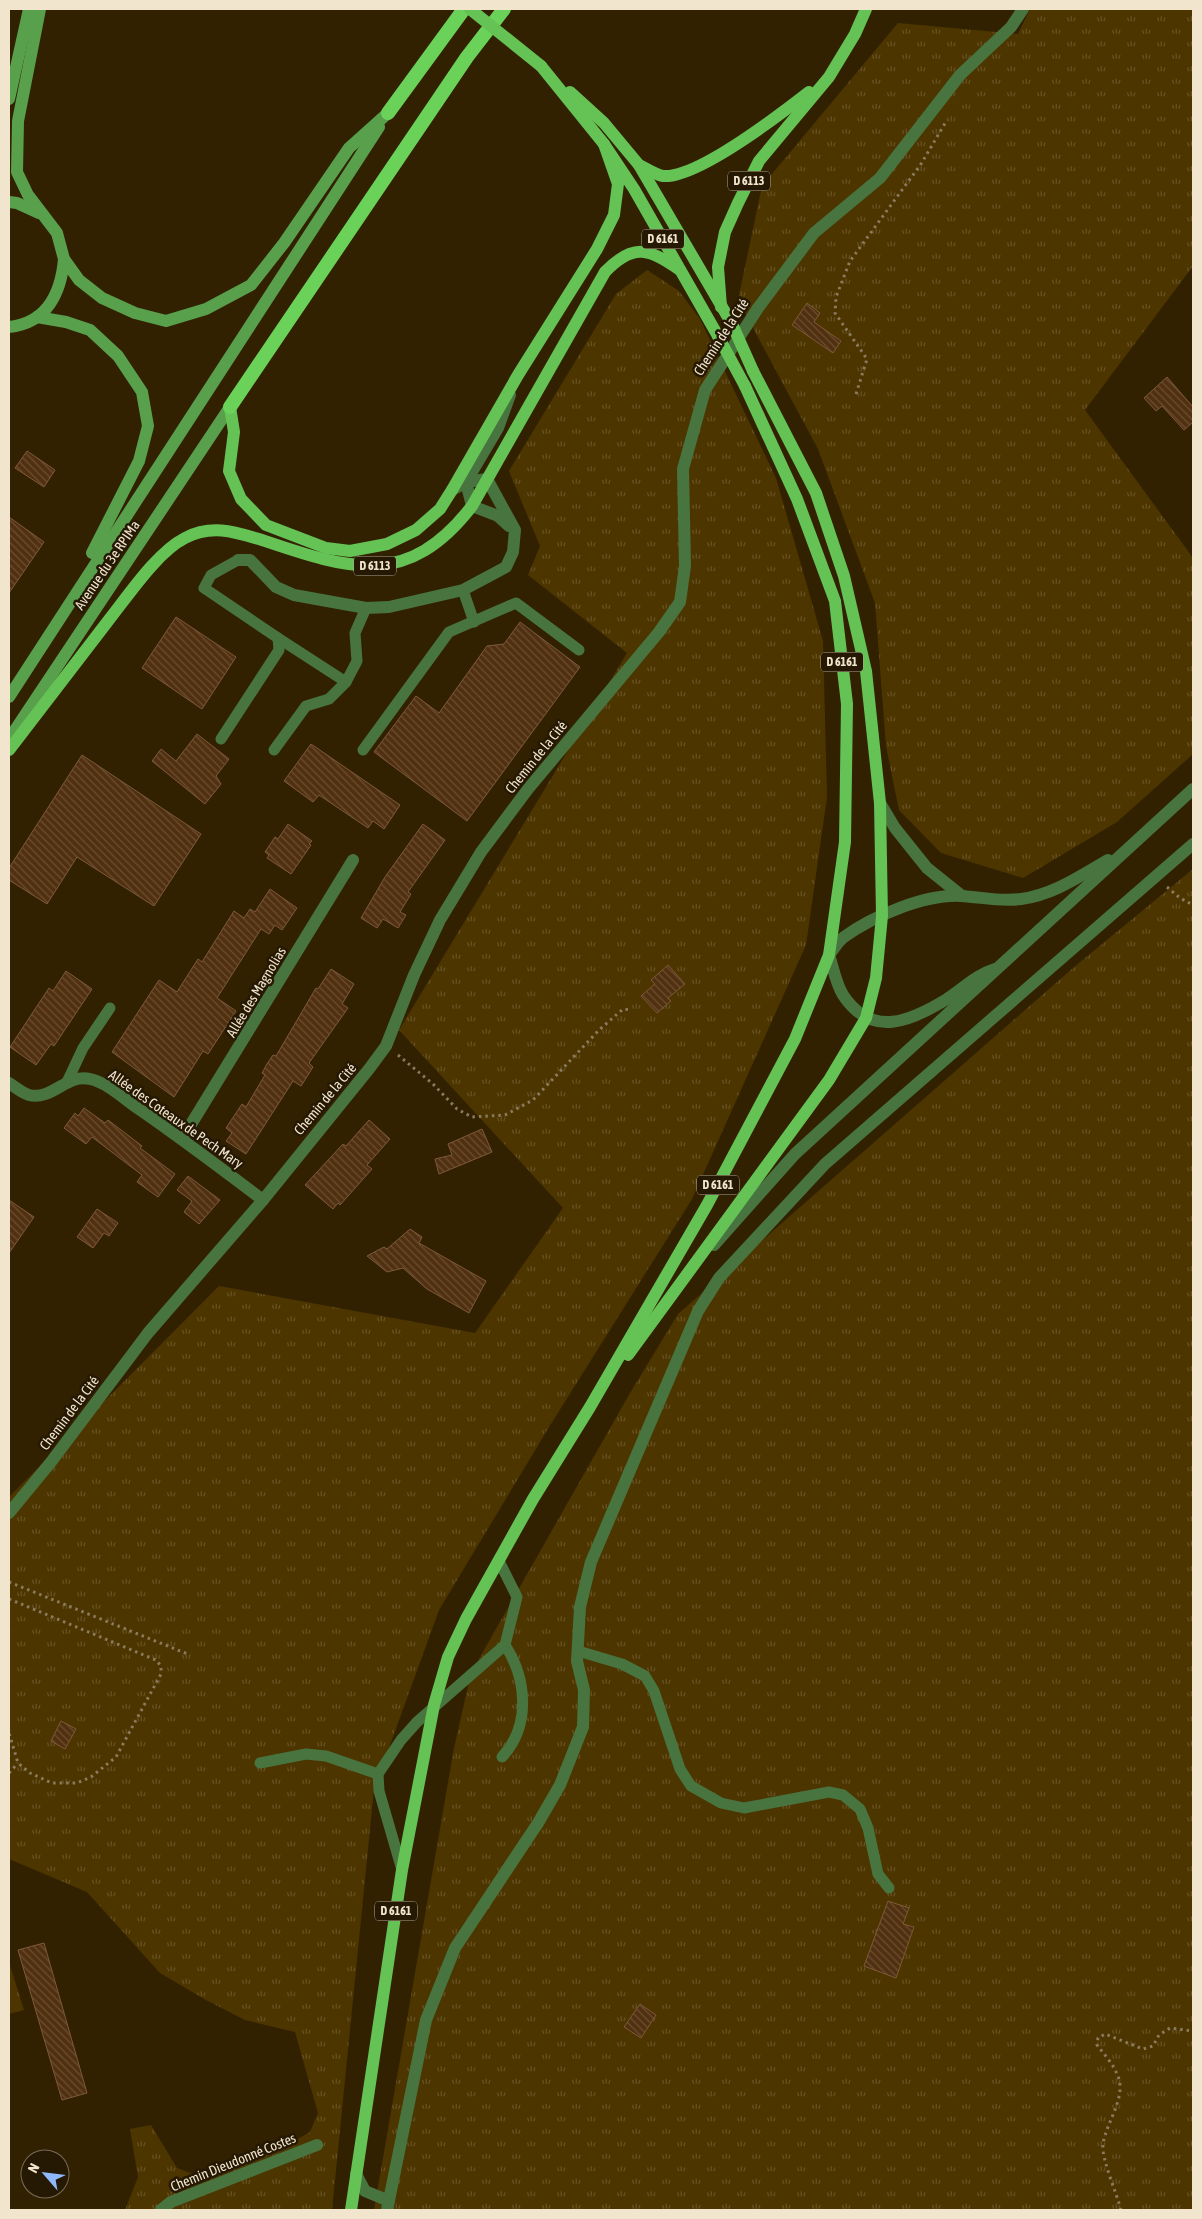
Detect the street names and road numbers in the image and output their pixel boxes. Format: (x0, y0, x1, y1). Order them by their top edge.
road number: D 6113 (728, 172, 770, 190)
road number: D 6161 (642, 230, 684, 248)
street label: Chemin de la Cité (690, 296, 752, 378)
street label: Avenue du 3e RPIMa (71, 517, 143, 613)
road number: D 6113 (354, 556, 396, 576)
road number: D 6161 (821, 652, 863, 672)
street label: Chemin de la Cité (502, 718, 570, 796)
street label: Allée des Magnolias (223, 944, 289, 1040)
street label: Chemin de la Cité (290, 1060, 360, 1138)
street label: Allée des Coteaux de Pech Mary (106, 1067, 246, 1172)
road number: D 6161 (697, 1176, 739, 1194)
street label: Chemin de la Cité (36, 1373, 102, 1453)
road number: D 6161 (375, 1902, 417, 1920)
street label: Chemin Dieudonné Costes (168, 2130, 298, 2194)

